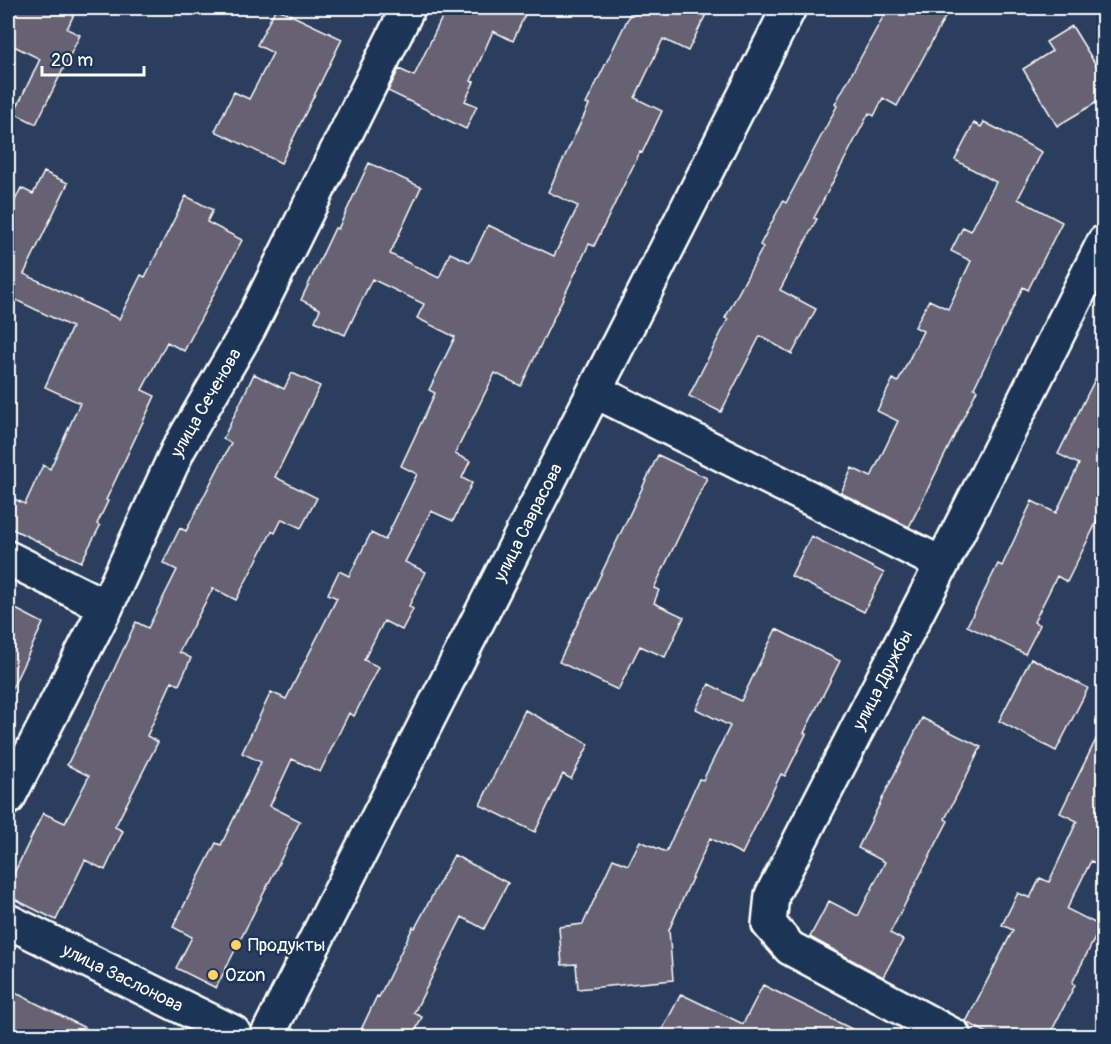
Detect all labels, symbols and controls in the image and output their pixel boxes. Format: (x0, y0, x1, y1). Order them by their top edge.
scale bar (42, 39, 144, 77)
text: 20 m (51, 49, 93, 72)
street label: улица Сеченова (164, 344, 246, 462)
street label: улица Саврасова (488, 459, 567, 586)
street label: улица Дружбы (847, 626, 918, 735)
place label: Продукты (248, 934, 325, 957)
street label: улица Заслонова (58, 938, 187, 1017)
marker: Продукты (229, 938, 243, 952)
place label: Ozon (225, 964, 265, 987)
marker: Ozon (206, 968, 220, 982)

